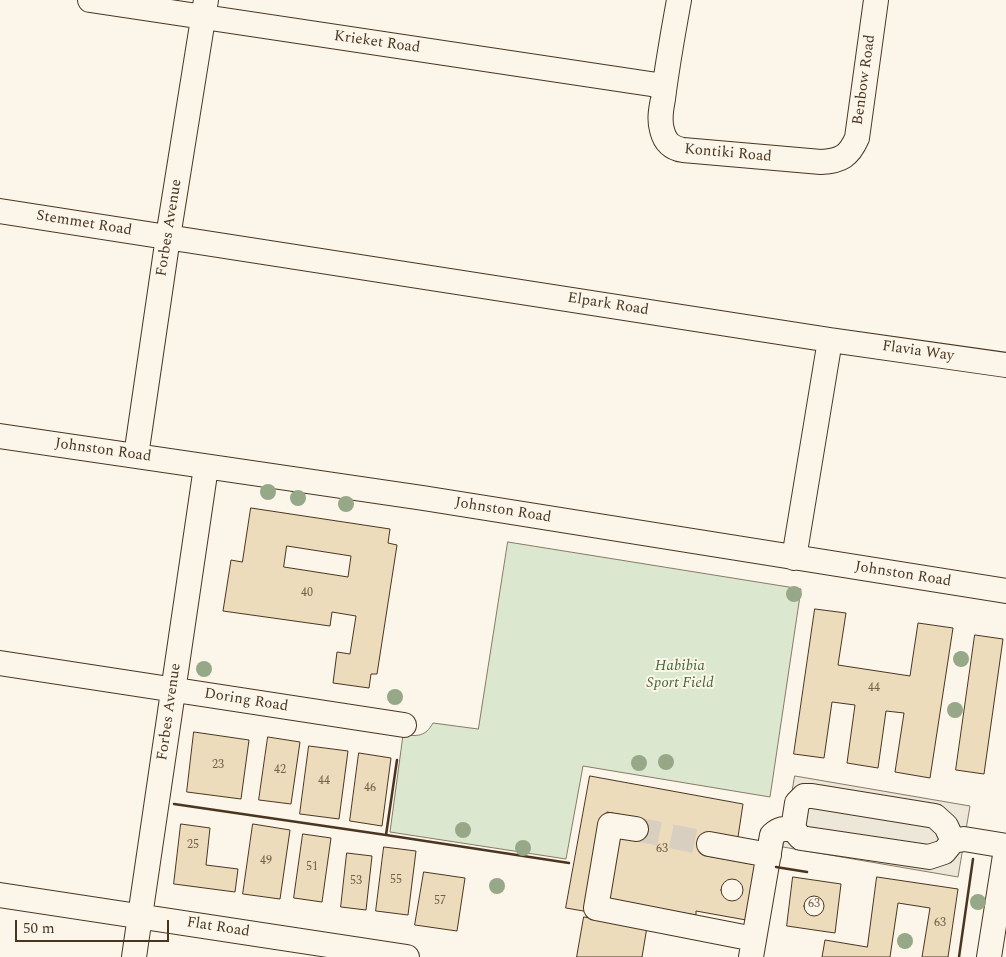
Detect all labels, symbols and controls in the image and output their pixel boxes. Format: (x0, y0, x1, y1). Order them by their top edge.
street label: Krieket Road (333, 28, 421, 58)
street label: Benbow Road (850, 34, 880, 126)
street label: Kontiki Road (684, 141, 772, 167)
street label: Forbes Avenue (153, 178, 187, 278)
street label: Stemmet Road (35, 208, 133, 240)
street label: Elpark Road (566, 290, 650, 320)
street label: Flavia Way (881, 338, 955, 366)
street label: Johnston Road (54, 435, 152, 467)
street label: Johnston Road (454, 495, 552, 527)
street label: Johnston Road (854, 559, 952, 591)
house number: 40 (301, 587, 313, 601)
park label: Habibia Sport Field (646, 658, 714, 693)
street label: Forbes Avenue (154, 662, 186, 762)
house number: 44 (868, 682, 880, 696)
street label: Doring Road (203, 685, 289, 717)
house number: 23 (212, 759, 224, 773)
house number: 42 (274, 764, 286, 778)
house number: 44 (318, 775, 330, 789)
house number: 46 (364, 782, 376, 796)
house number: 25 (187, 839, 199, 853)
house number: 63 (656, 843, 668, 857)
house number: 49 (260, 855, 272, 869)
house number: 51 (306, 861, 318, 875)
house number: 55 (390, 874, 402, 888)
house number: 53 (350, 875, 362, 889)
house number: 57 (434, 895, 446, 909)
house number: 63 (808, 898, 820, 912)
scale bar (18, 910, 171, 942)
street label: Flat Road (185, 914, 251, 942)
text: 50 m (23, 917, 55, 940)
house number: 63 (934, 917, 946, 931)

